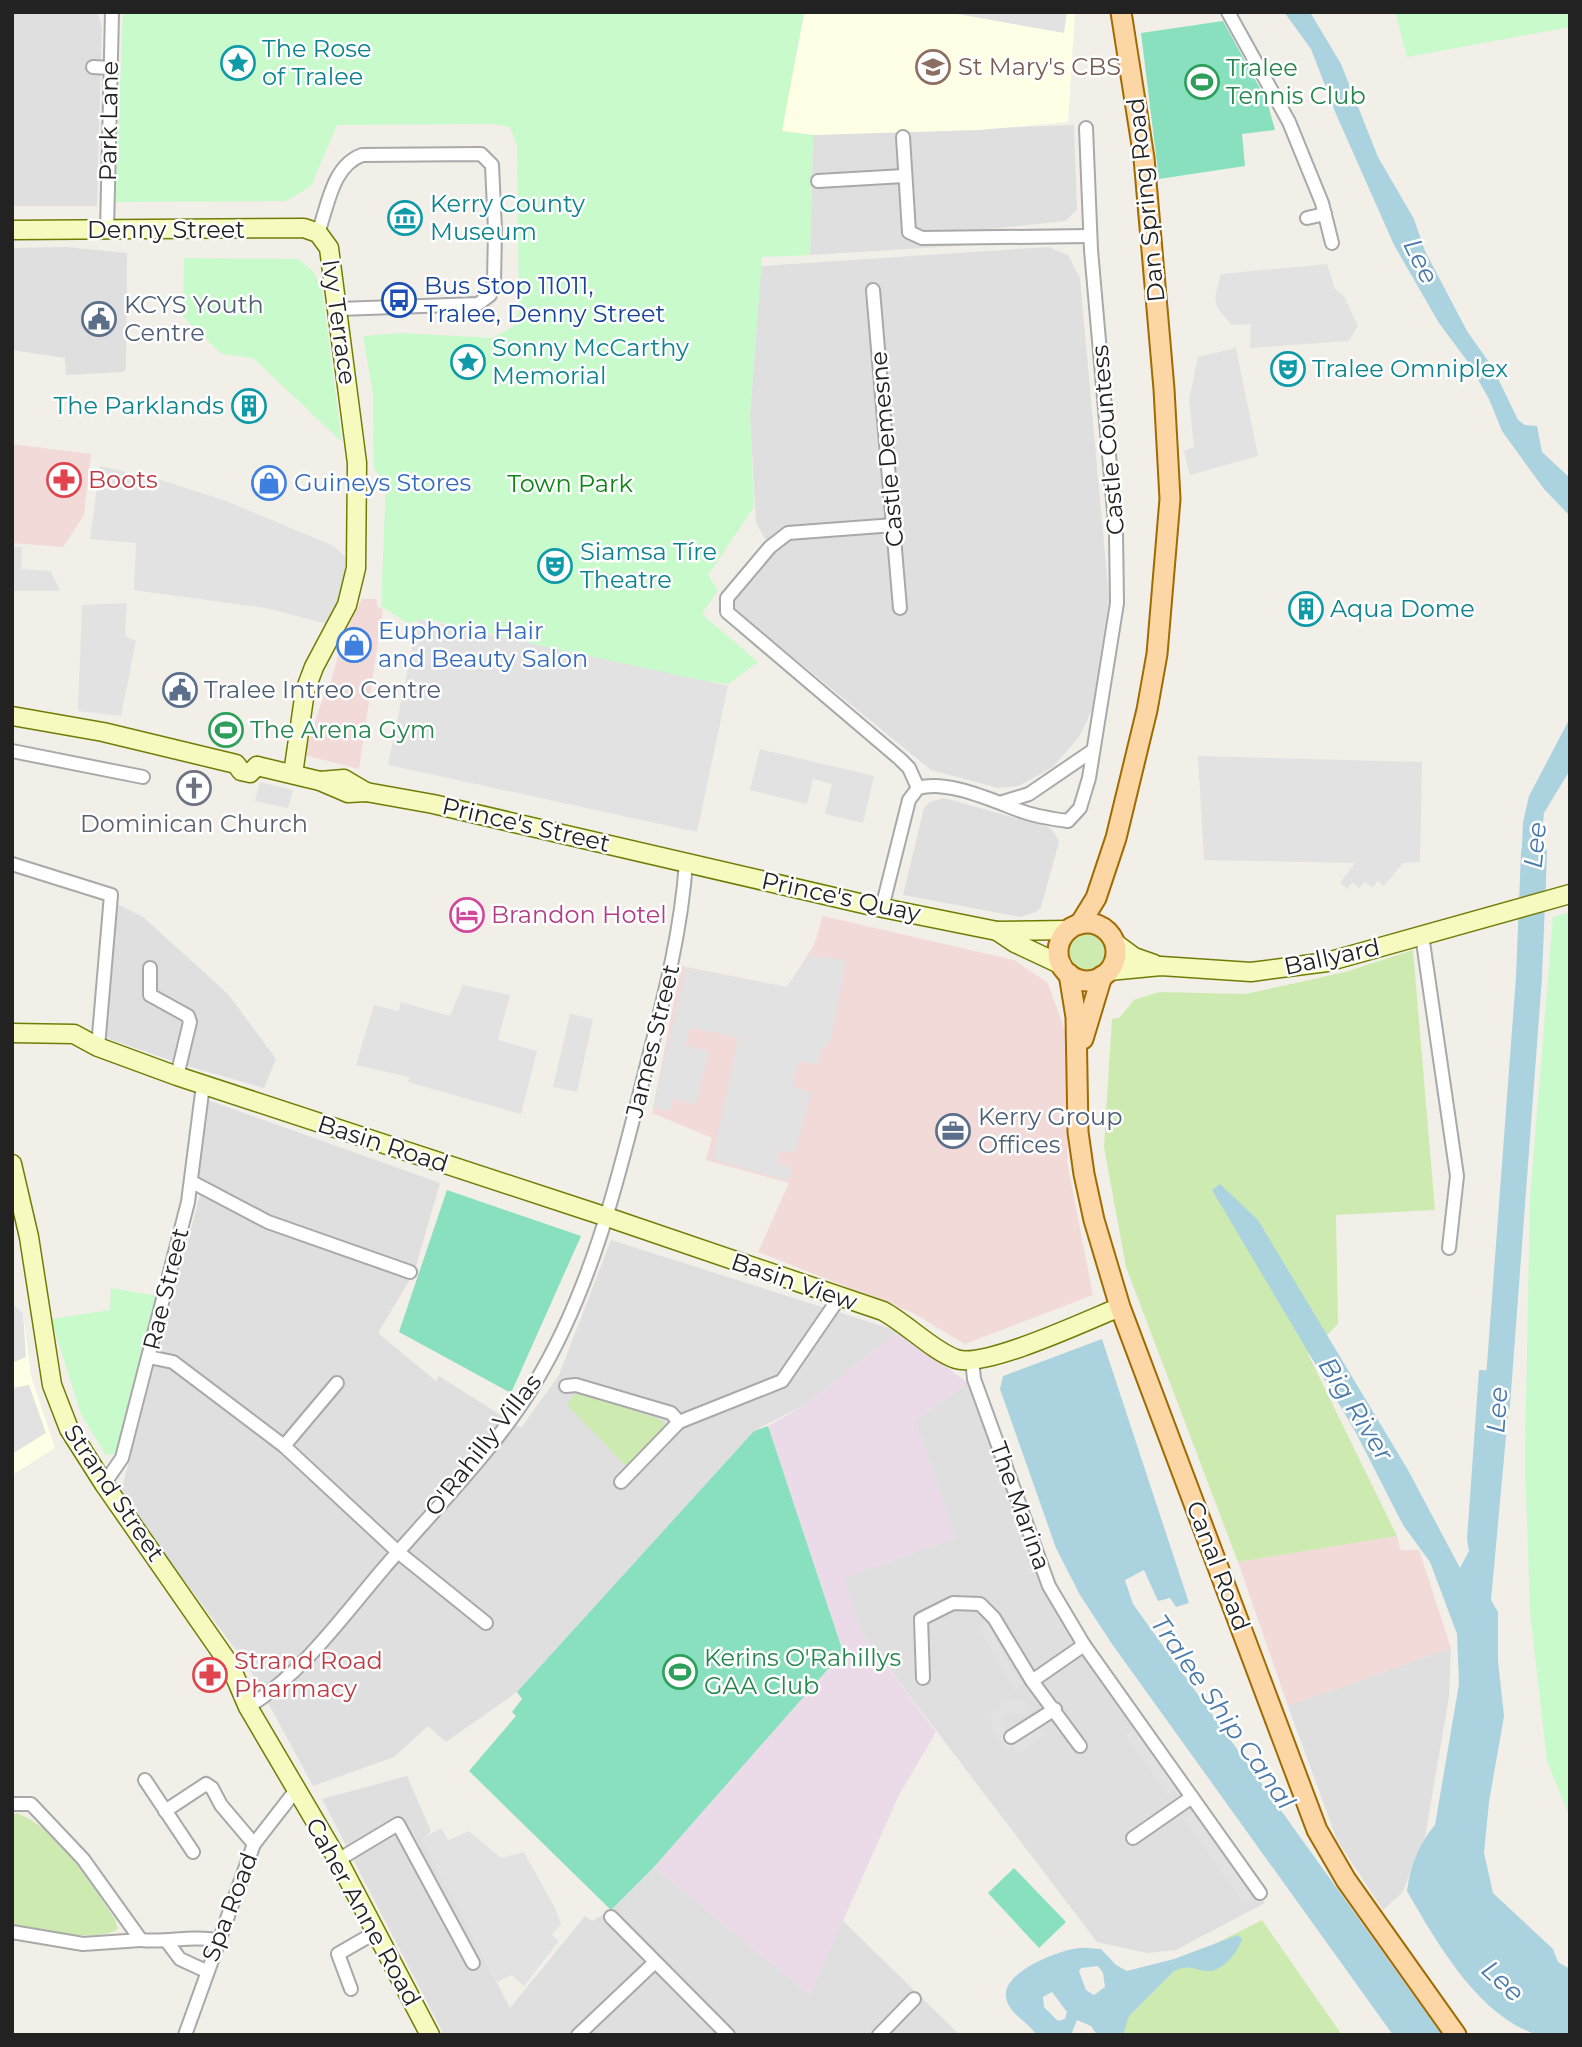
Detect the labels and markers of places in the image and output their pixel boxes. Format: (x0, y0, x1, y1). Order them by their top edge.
place label: The Rose of Tralee (262, 34, 371, 91)
place icon: The Rose of Tralee (219, 44, 257, 82)
school or university icon: St Mary's CBS (914, 48, 952, 86)
place label: St Mary's CBS (958, 52, 1121, 81)
place label: Tralee Tennis Club (1226, 53, 1366, 110)
sports icon: Tralee Tennis Club (1183, 63, 1221, 101)
place label: Kerry County Museum (430, 189, 585, 246)
museum icon: Kerry County Museum (386, 199, 424, 237)
place label: Bus Stop 11011, Tralee, Denny Street (424, 271, 665, 328)
bus stop icon: Bus Stop 11011, Tralee, Denny Street (380, 281, 418, 319)
place label: KCYS Youth Centre (124, 290, 264, 347)
public building icon: KCYS Youth Centre (80, 300, 118, 338)
place label: Sonny McCarthy Memorial (492, 333, 689, 390)
place icon: Sonny McCarthy Memorial (449, 343, 487, 381)
theatre icon: Tralee Omniplex (1269, 350, 1307, 388)
place label: Tralee Omniplex (1312, 354, 1508, 383)
building icon: The Parklands (230, 387, 268, 425)
place label: The Parklands (54, 391, 224, 420)
pharmacy icon: Boots (45, 461, 83, 499)
shop icon: Guineys Stores (250, 464, 288, 502)
place label: Boots (88, 465, 158, 494)
place label: Guineys Stores (294, 468, 471, 497)
place label: Siamsa Tíre Theatre (580, 537, 717, 594)
theatre icon: Siamsa Tíre Theatre (536, 547, 574, 585)
building icon: Aqua Dome (1287, 590, 1325, 628)
place label: Aqua Dome (1330, 594, 1475, 623)
place label: Euphoria Hair and Beauty Salon (378, 616, 588, 673)
shop icon: Euphoria Hair and Beauty Salon (335, 626, 373, 664)
public building icon: Tralee Intreo Centre (161, 671, 199, 709)
place label: Tralee Intreo Centre (204, 675, 441, 704)
sports icon: The Arena Gym (207, 711, 245, 749)
place label: The Arena Gym (250, 715, 436, 744)
church icon: Dominican Church (175, 769, 213, 807)
place label: Dominican Church (80, 809, 308, 838)
hotel icon: Brandon Hotel (448, 896, 486, 934)
place label: Brandon Hotel (491, 900, 667, 929)
place label: Kerry Group Offices (978, 1102, 1123, 1159)
office icon: Kerry Group Offices (934, 1112, 972, 1150)
place label: Kerins O'Rahillys GAA Club (704, 1643, 901, 1700)
place label: Strand Road Pharmacy (234, 1646, 383, 1703)
sports icon: Kerins O'Rahillys GAA Club (661, 1653, 699, 1691)
pharmacy icon: Strand Road Pharmacy (191, 1656, 229, 1694)

